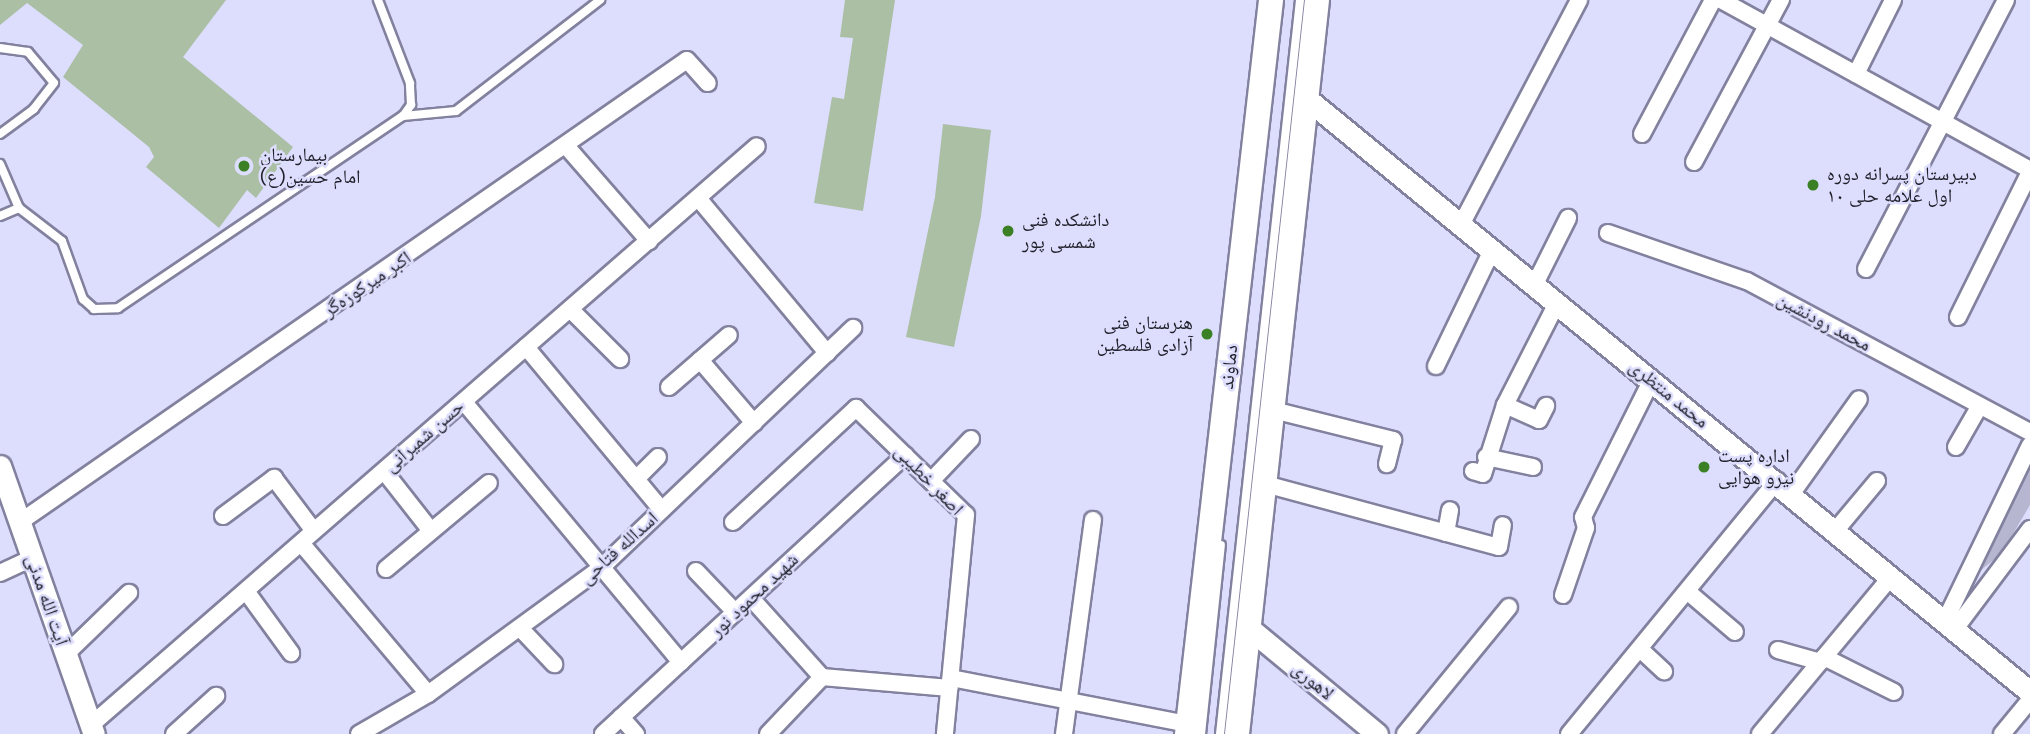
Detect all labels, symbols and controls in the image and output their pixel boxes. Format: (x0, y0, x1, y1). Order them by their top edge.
place label: بیمارستان امام حسین(ع) (260, 144, 361, 188)
marker: بیمارستان امام حسین(ع) (234, 156, 254, 176)
place label: دبیرستان پسرانه دوره اول علامه حلی ۱۰ (1827, 163, 1977, 207)
marker: دبیرستان پسرانه دوره اول علامه حلی ۱۰ (1805, 177, 1821, 193)
place label: دانشکده فنی شمسی پور (1022, 209, 1109, 253)
marker: دانشکده فنی شمسی پور (1000, 223, 1016, 239)
street label: اکبر میرکوزه‌گر (319, 246, 415, 322)
street label: محمد رودنشین (1773, 288, 1875, 356)
place label: هنرستان فنی آزادی فلسطین (1097, 312, 1193, 356)
marker: هنرستان فنی آزادی فلسطین (1199, 326, 1215, 342)
street label: دماوند (1215, 344, 1243, 390)
street label: محمد منتظری (1625, 355, 1713, 433)
street label: حسن شمیرانی (379, 395, 469, 477)
street label: اصغر خطیبی (890, 440, 968, 520)
place label: اداره پست نیرو هوایی (1718, 445, 1794, 489)
marker: اداره پست نیرو هوایی (1696, 459, 1712, 475)
street label: اسدالله فتاحی (575, 507, 663, 589)
street label: شهید محمود نور (705, 548, 803, 642)
street label: آیت الله مدنی (21, 552, 73, 648)
street label: لاهوری (1287, 657, 1339, 705)

